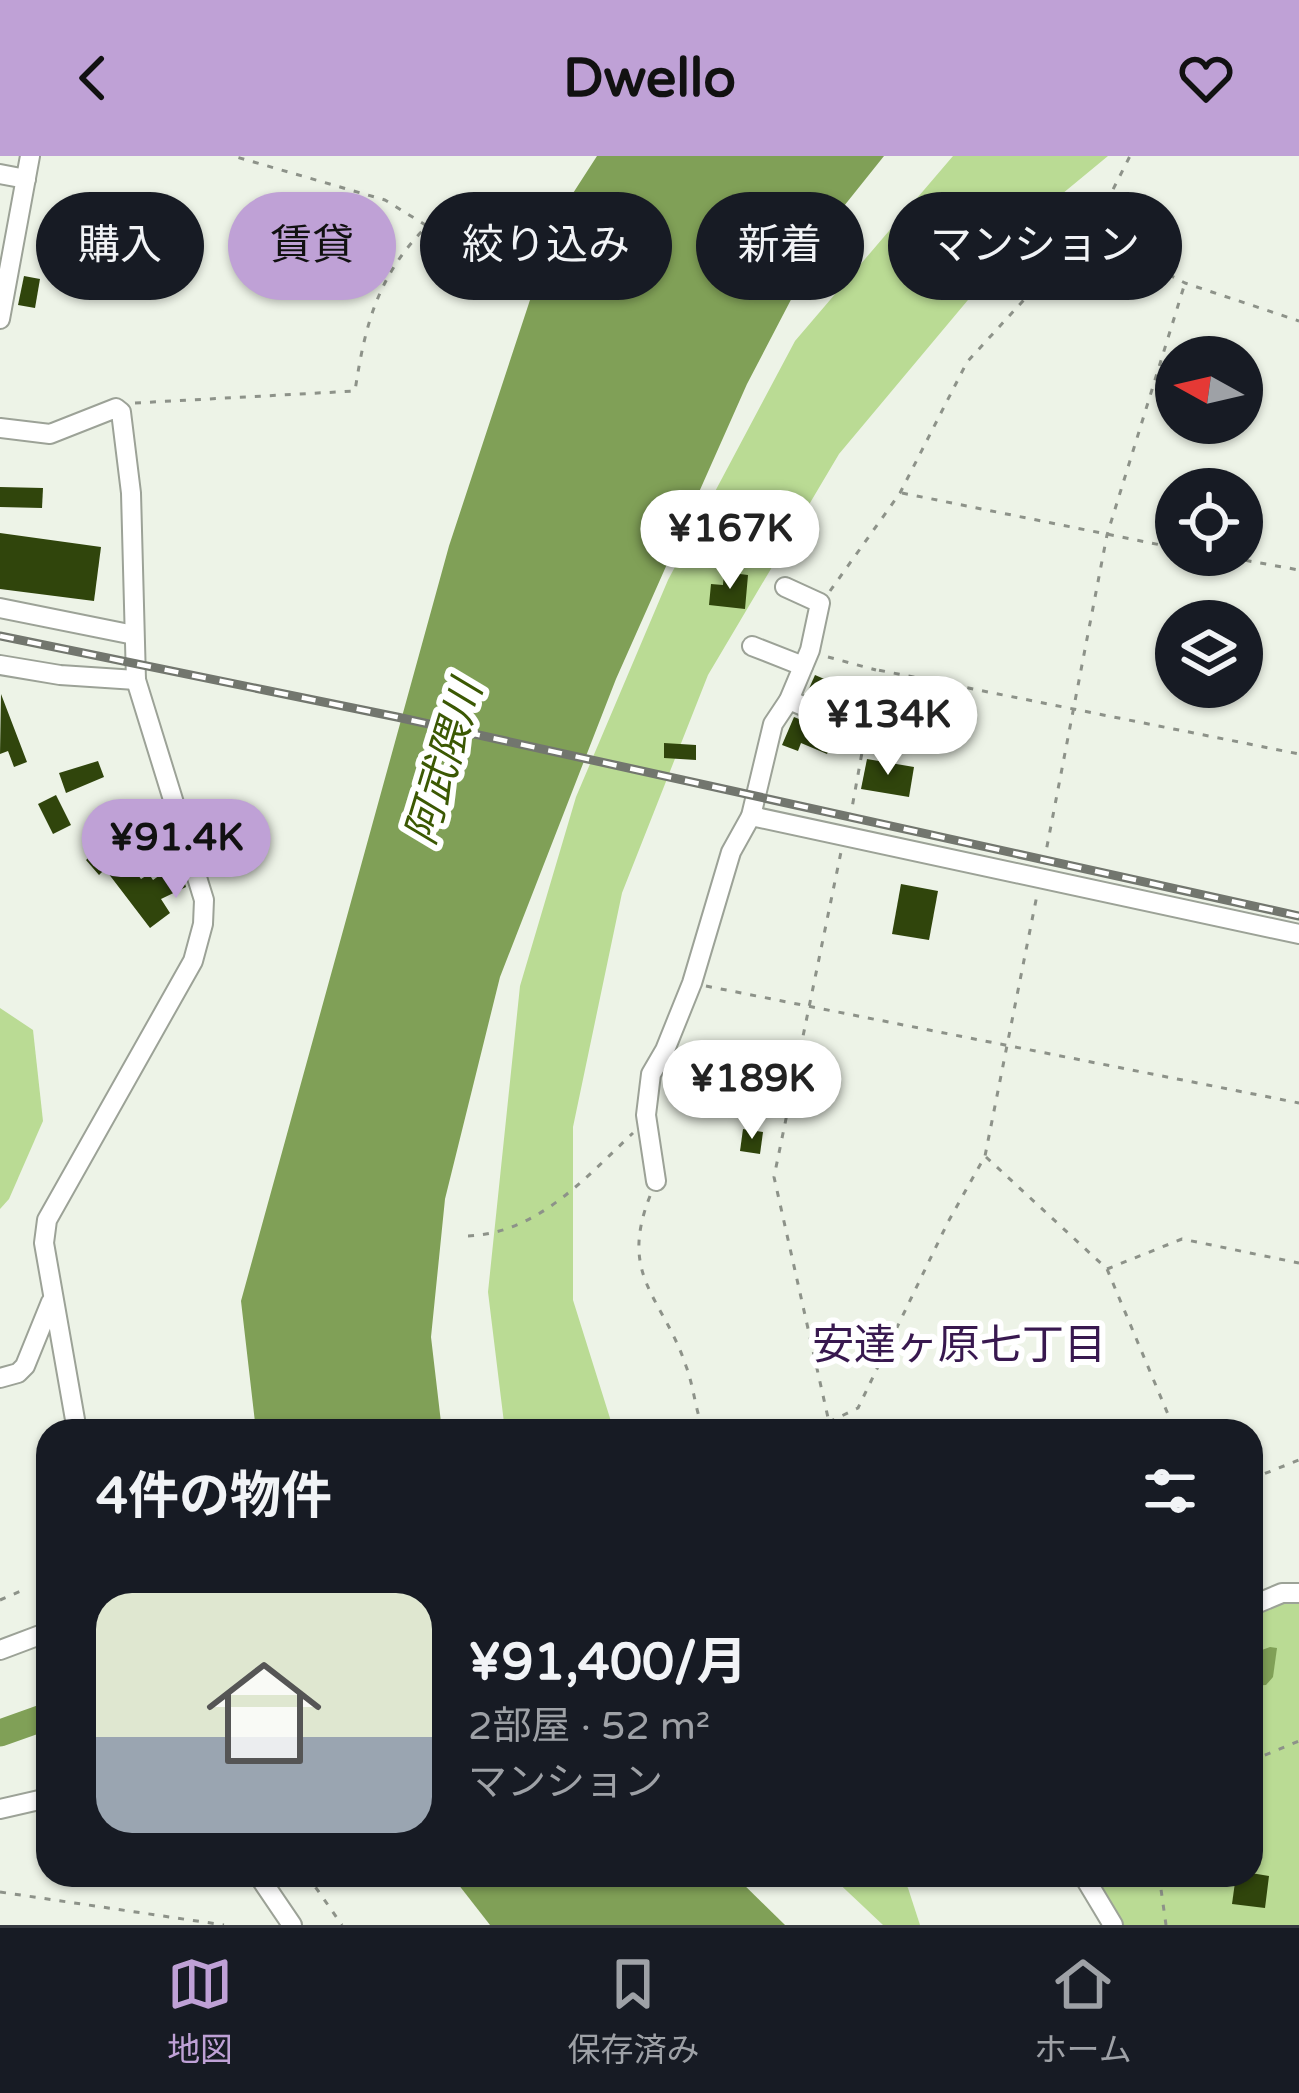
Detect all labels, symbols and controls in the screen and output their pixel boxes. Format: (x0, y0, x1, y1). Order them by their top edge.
icon: back (60, 45, 126, 111)
icon: heart (1173, 45, 1239, 111)
text: Dwello (563, 46, 736, 111)
chip: 購入 (36, 192, 204, 300)
chip: 賃貸 (228, 192, 396, 300)
chip: 絞り込み (420, 192, 672, 300)
chip: 新着 (696, 192, 864, 300)
chip: マンション (888, 192, 1182, 300)
north arrow (1155, 336, 1263, 444)
map controls (1155, 336, 1263, 708)
button: locate (1155, 468, 1263, 576)
pin: ¥167K (646, 490, 814, 592)
text: ¥167K (667, 505, 793, 552)
button: layers (1155, 600, 1263, 708)
water label: 阿武隈川 (395, 671, 495, 850)
pin: ¥134K (804, 676, 972, 778)
text: ¥134K (825, 691, 951, 738)
pin: ¥91.4K (78, 799, 274, 901)
text: ¥91.4K (109, 814, 243, 861)
pin: ¥189K (668, 1040, 836, 1142)
text: ¥189K (689, 1055, 815, 1102)
district label: 安達ヶ原七丁目 (812, 1320, 1106, 1371)
icon: filters (1137, 1458, 1203, 1524)
text: 4件の物件 (96, 1466, 332, 1528)
text: ¥91,400/月 (468, 1632, 748, 1694)
icon: home (192, 1641, 336, 1785)
text: 2部屋 · 52 m² (468, 1703, 710, 1750)
text: マンション (468, 1759, 663, 1806)
tab: 地図 (167, 1951, 233, 2071)
tab: 保存済み (567, 1951, 699, 2071)
tab: ホーム (1034, 1951, 1132, 2071)

